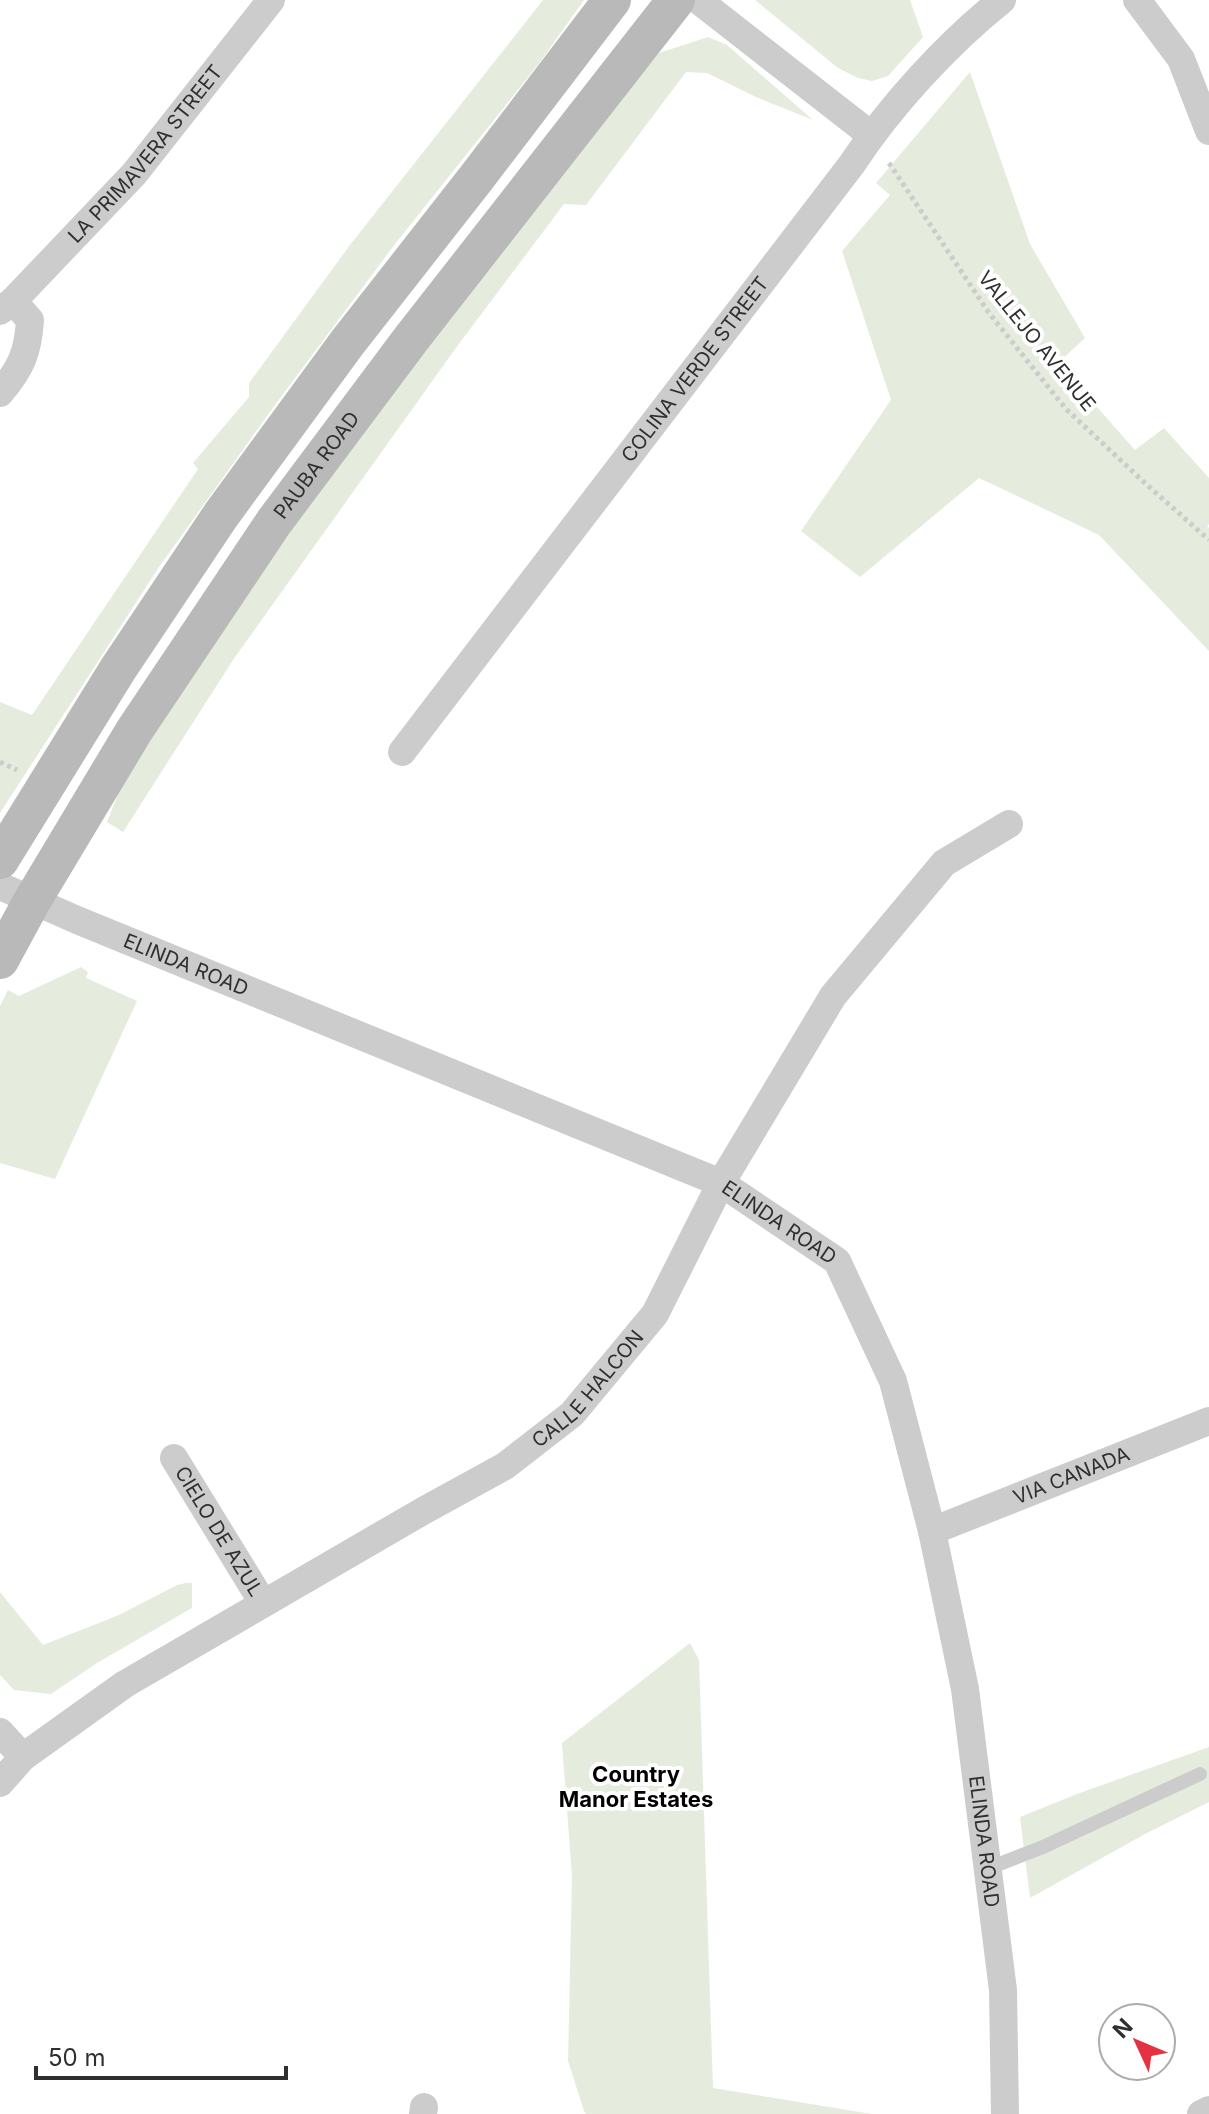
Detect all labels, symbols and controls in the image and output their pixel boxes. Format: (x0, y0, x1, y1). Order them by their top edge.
street label: LA PRIMAVERA STREET (63, 60, 227, 248)
street label: VALLEJO AVENUE (973, 266, 1101, 416)
street label: COLINA VERDE STREET (616, 272, 774, 467)
street label: PAUBA ROAD (269, 407, 365, 523)
street label: ELINDA ROAD (120, 928, 252, 1001)
street label: ELINDA ROAD (717, 1175, 841, 1269)
street label: CALLE HALCON (527, 1325, 648, 1453)
street label: VIA CANADA (1010, 1442, 1133, 1510)
street label: CIELO DE AZUL (170, 1462, 268, 1601)
district label: Country Manor Estates (559, 1761, 713, 1812)
street label: ELINDA ROAD (964, 1774, 1004, 1909)
north arrow (1097, 2002, 1177, 2082)
text: N (1107, 2013, 1138, 2043)
scale bar (36, 2030, 286, 2080)
text: 50 m (48, 2043, 106, 2072)

